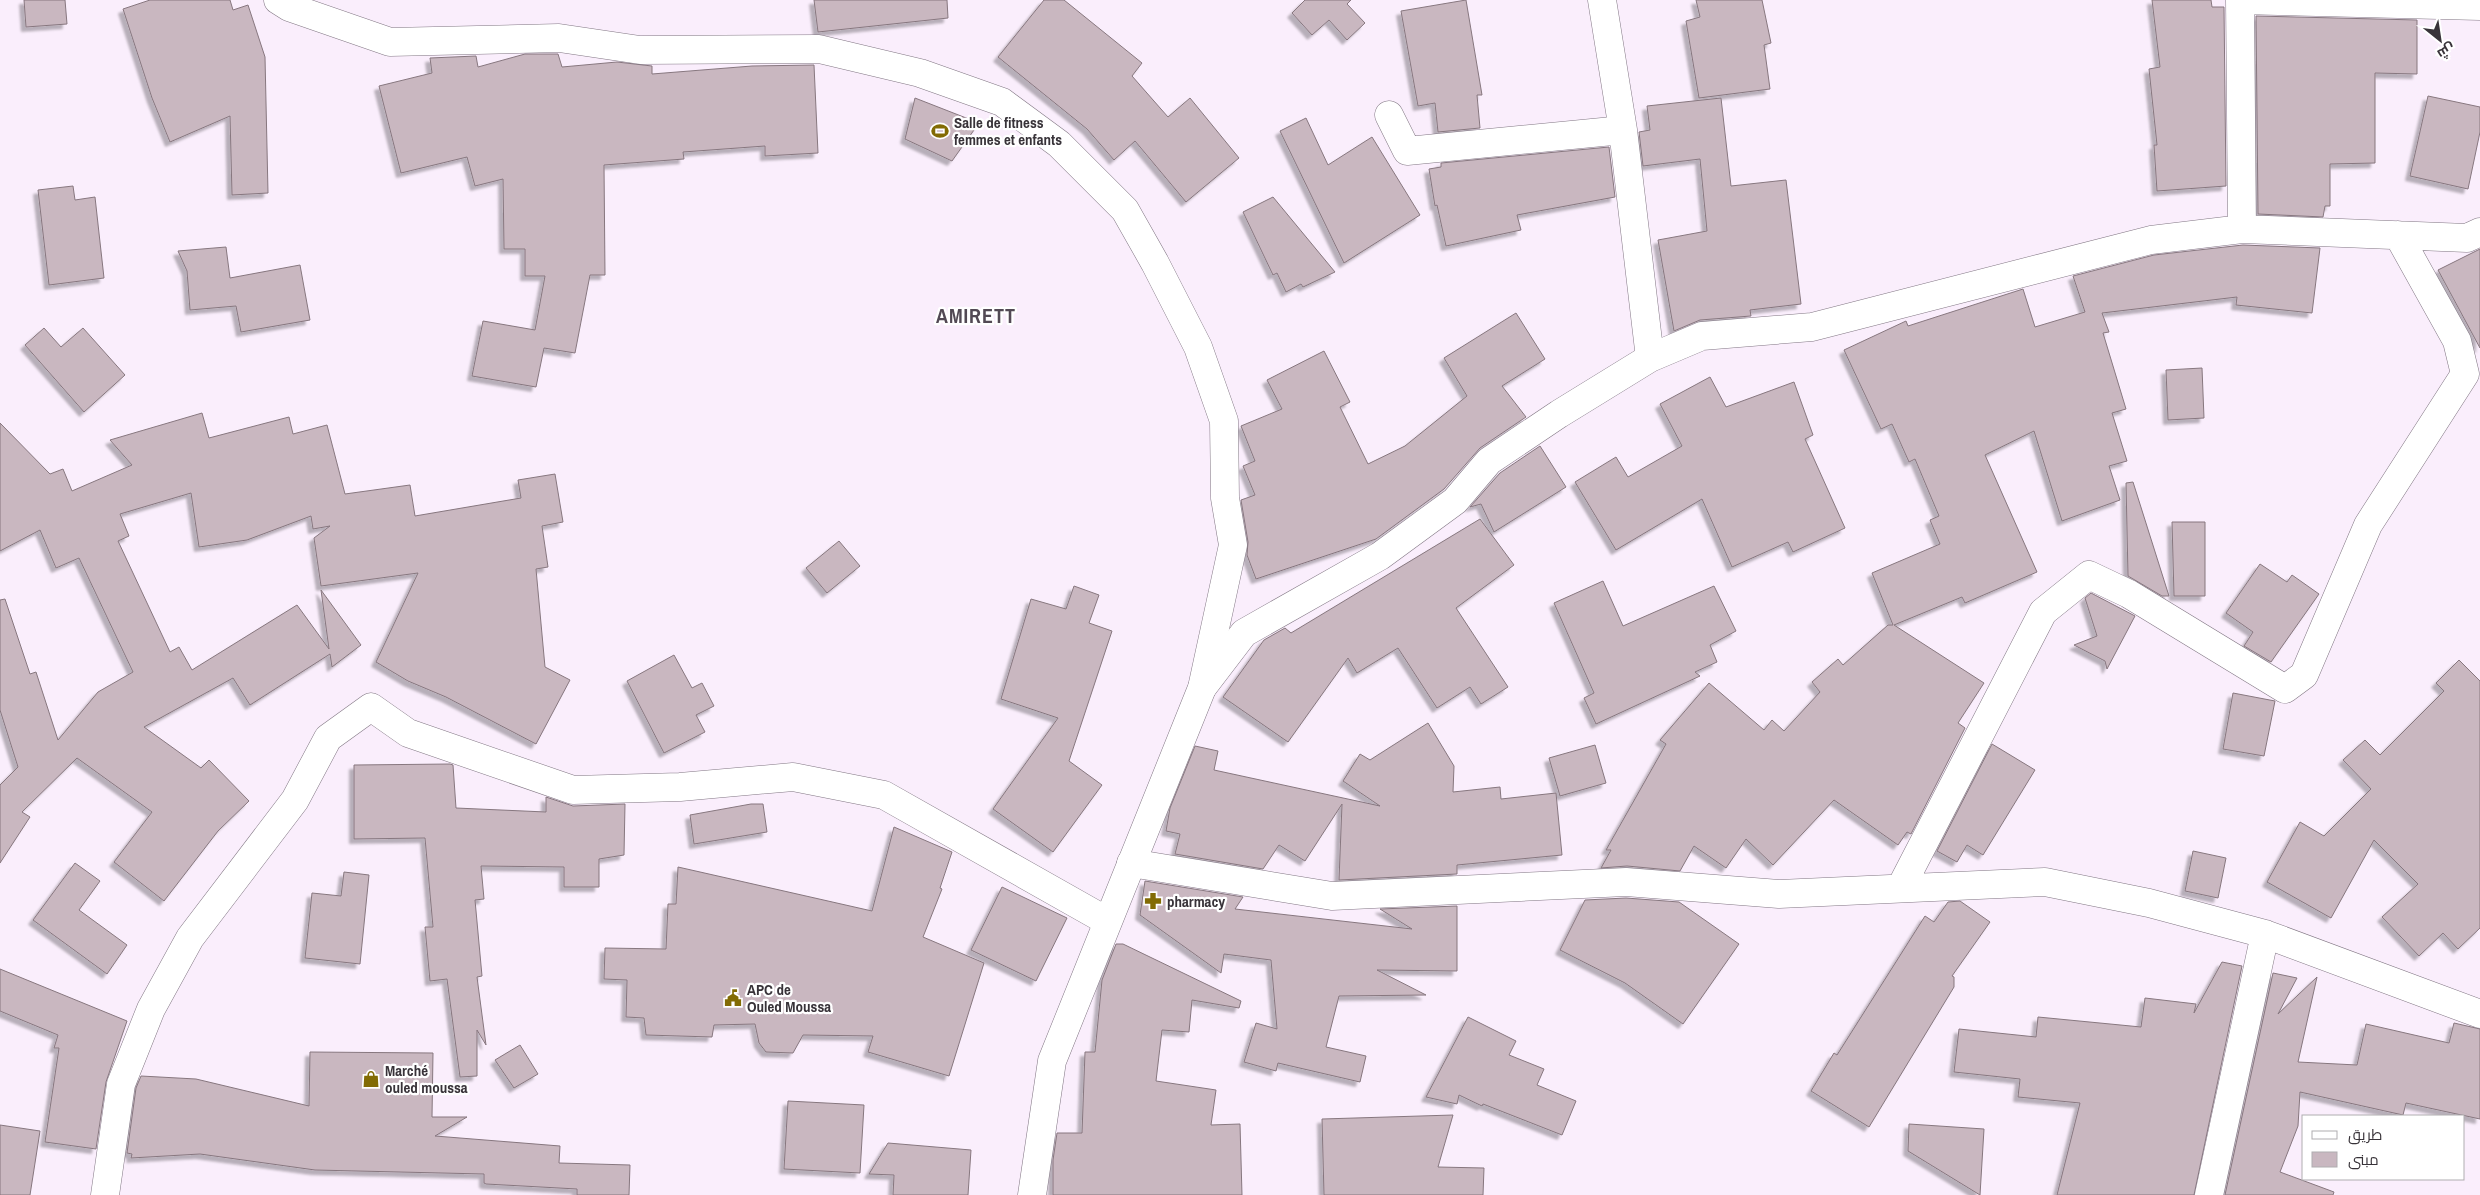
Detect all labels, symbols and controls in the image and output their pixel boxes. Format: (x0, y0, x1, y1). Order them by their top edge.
north arrow (2415, 15, 2465, 65)
text: ش (2434, 39, 2459, 64)
place label: Salle de fitness femmes et enfants (954, 112, 1062, 150)
sports icon: Salle de fitness femmes et enfants (930, 121, 950, 141)
district label: AMIRETT (936, 302, 1016, 329)
pharmacy icon: pharmacy (1143, 891, 1163, 911)
place label: pharmacy (1167, 891, 1225, 912)
place label: APC de Ouled Moussa (747, 979, 831, 1017)
public building icon: APC de Ouled Moussa (723, 988, 743, 1008)
place label: Marché ouled moussa (385, 1060, 468, 1098)
shop icon: Marché ouled moussa (361, 1069, 381, 1089)
legend (2302, 1115, 2465, 1180)
text: طريق (2348, 1124, 2382, 1145)
text: مبنى (2348, 1149, 2379, 1170)

